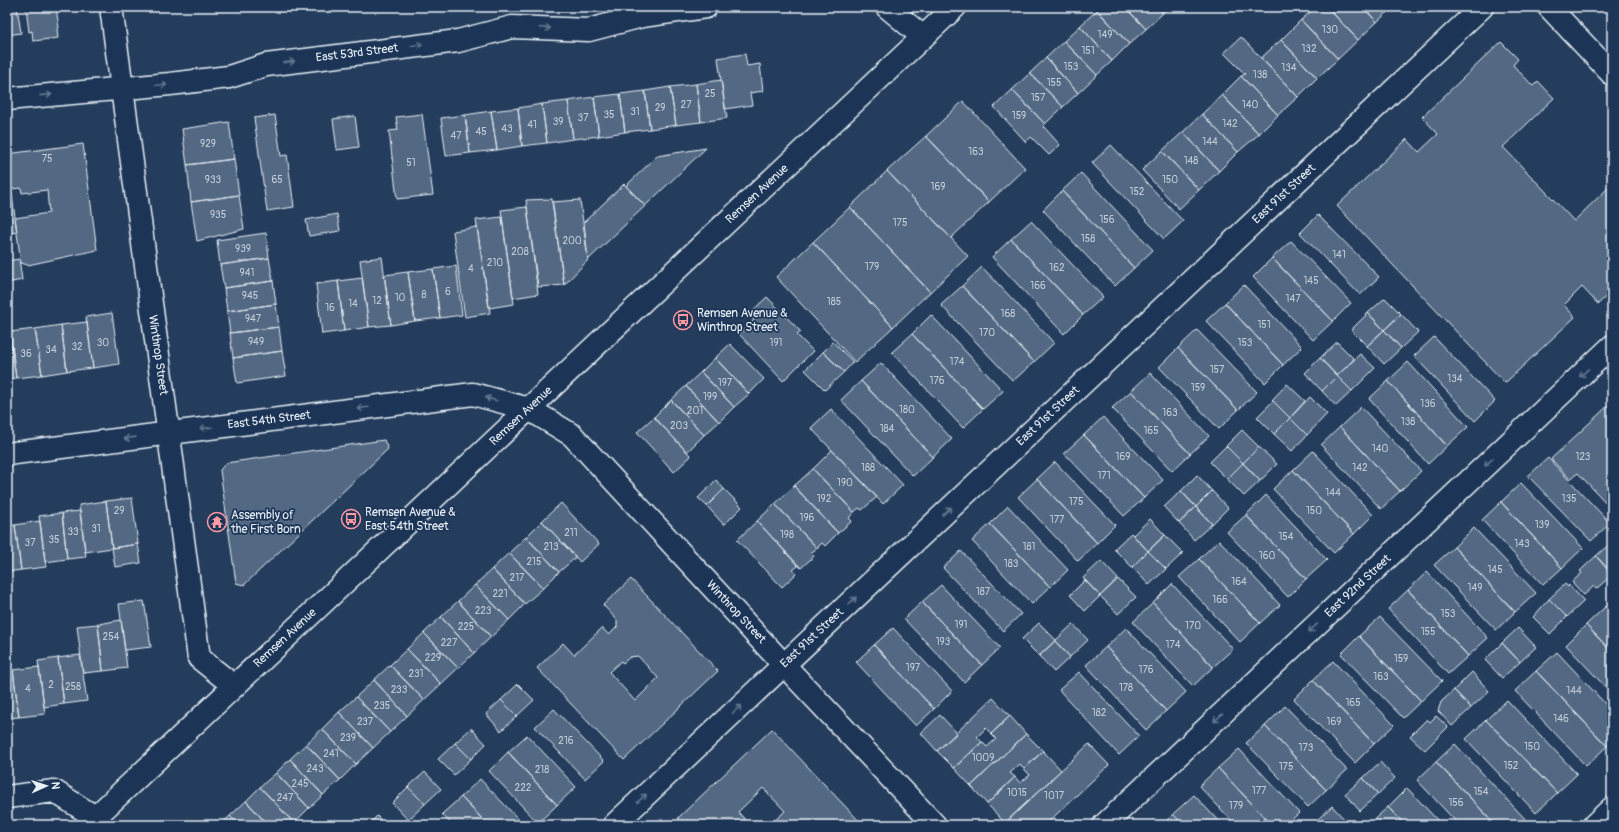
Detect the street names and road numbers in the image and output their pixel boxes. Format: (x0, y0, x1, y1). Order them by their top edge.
street label: East 53rd Street (315, 40, 399, 65)
street label: Remsen Avenue (722, 161, 792, 227)
street label: East 91st Street (1249, 161, 1319, 227)
street label: Winthrop Street (145, 314, 171, 396)
street label: Remsen Avenue (486, 383, 556, 449)
street label: East 91st Street (1013, 383, 1083, 449)
street label: East 54th Street (227, 407, 312, 433)
street label: East 92nd Street (1322, 551, 1394, 621)
street label: Winthrop Street (703, 577, 769, 647)
street label: Remsen Avenue (250, 605, 320, 671)
street label: East 91st Street (777, 605, 847, 671)

